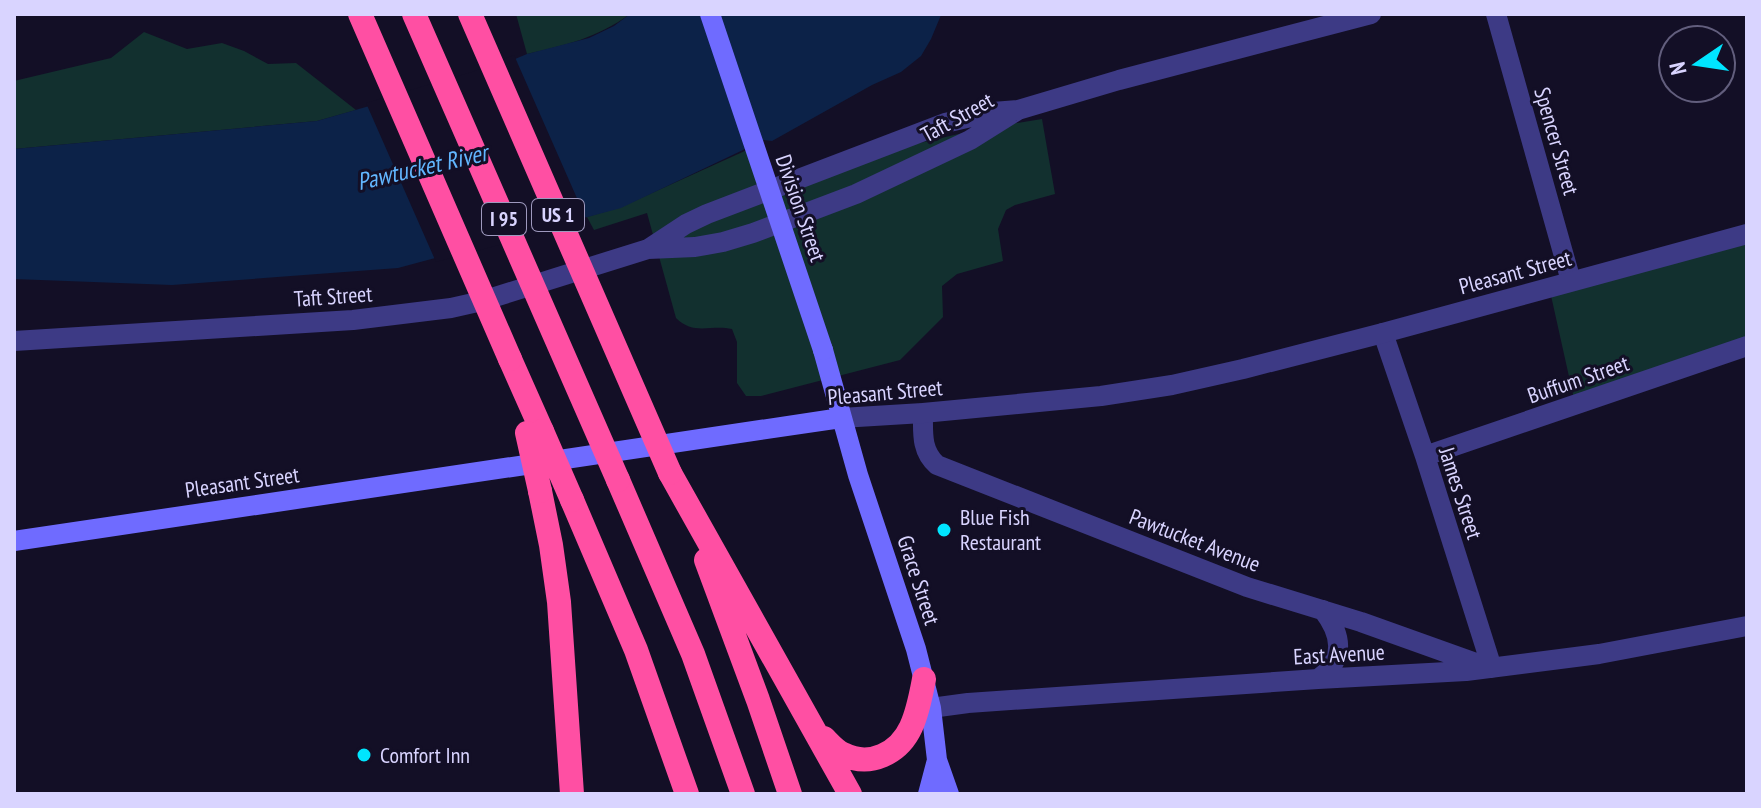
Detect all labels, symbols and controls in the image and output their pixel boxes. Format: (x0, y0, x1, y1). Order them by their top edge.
north arrow (1657, 24, 1737, 104)
text: N (1663, 60, 1692, 77)
street label: Spencer Street (1528, 84, 1586, 198)
street label: Taft Street (916, 86, 998, 148)
water label: Pawtucket River (354, 136, 493, 197)
street label: Division Street (770, 151, 832, 265)
road number: US 1 (532, 199, 584, 231)
road number: I 95 (482, 203, 526, 235)
street label: Pleasant Street (1456, 244, 1574, 300)
street label: Taft Street (293, 279, 373, 313)
street label: Buffum Street (1524, 349, 1632, 409)
street label: Pleasant Street (826, 373, 944, 411)
street label: James Street (1433, 442, 1489, 543)
street label: Pleasant Street (183, 460, 301, 504)
street label: Pawtucket Avenue (1126, 502, 1264, 578)
place label: Blue Fish Restaurant (960, 503, 1041, 556)
marker: Blue Fish Restaurant (935, 521, 953, 539)
street label: Grace Street (891, 532, 947, 628)
street label: East Avenue (1293, 638, 1385, 670)
place label: Comfort Inn (380, 741, 470, 769)
marker: Comfort Inn (355, 746, 373, 764)

